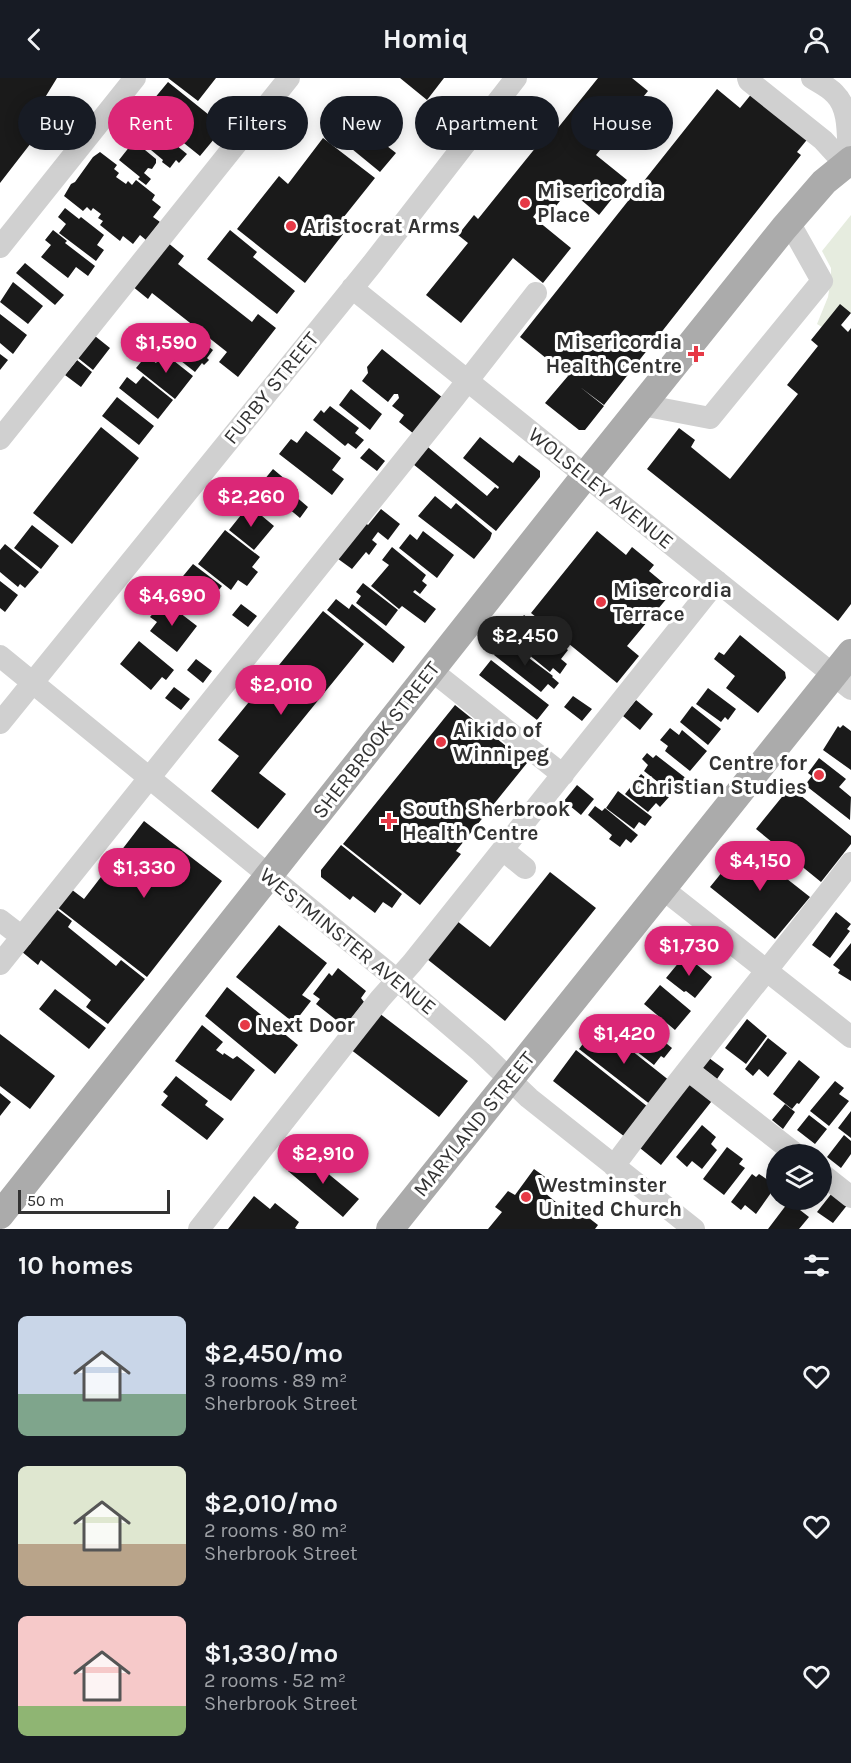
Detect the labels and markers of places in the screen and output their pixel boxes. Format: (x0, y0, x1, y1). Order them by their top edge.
place label: Misericordia Place (537, 179, 663, 227)
marker: Misericordia Place (518, 196, 532, 210)
place label: Aristocrat Arms (303, 214, 460, 238)
marker: Aristocrat Arms (284, 219, 298, 233)
pin: $1,590 (117, 323, 215, 374)
place label: Misericordia Health Centre (546, 330, 682, 378)
marker: Misericordia Health Centre (687, 345, 705, 363)
pin: $2,260 (202, 477, 300, 528)
pin: $4,690 (123, 576, 221, 627)
place label: Misercordia Terrace (613, 578, 732, 626)
marker: Misercordia Terrace (594, 595, 608, 609)
pin: $2,450 (476, 616, 574, 667)
pin: $2,010 (232, 665, 330, 716)
place label: Aikido of Winnipeg (453, 718, 549, 766)
marker: Aikido of Winnipeg (434, 735, 448, 749)
place label: Centre for Christian Studies (632, 751, 808, 799)
marker: Centre for Christian Studies (812, 768, 826, 782)
place label: South Sherbrook Health Centre (402, 797, 571, 845)
marker: South Sherbrook Health Centre (380, 812, 398, 830)
pin: $4,150 (711, 841, 809, 892)
pin: $1,330 (95, 848, 193, 899)
pin: $1,730 (640, 926, 738, 977)
place label: Next Door (257, 1013, 356, 1037)
pin: $1,420 (575, 1014, 673, 1065)
marker: Next Door (238, 1018, 252, 1032)
pin: $2,910 (274, 1134, 372, 1185)
place label: Westminster United Church (538, 1173, 682, 1221)
marker: Westminster United Church (519, 1190, 533, 1204)

